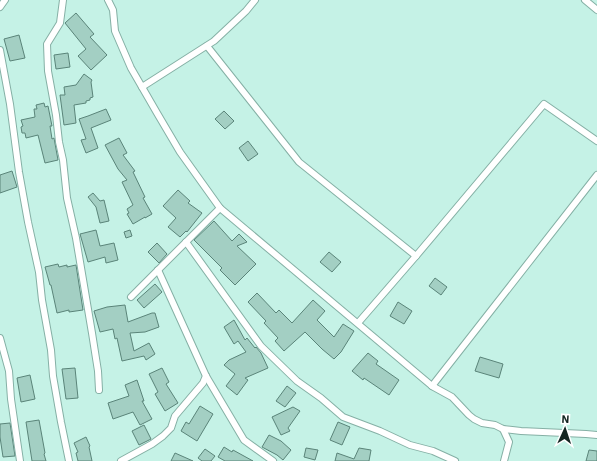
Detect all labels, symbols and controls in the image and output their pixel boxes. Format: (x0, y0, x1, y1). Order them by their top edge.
north arrow (545, 409, 585, 449)
text: N (561, 412, 570, 426)

